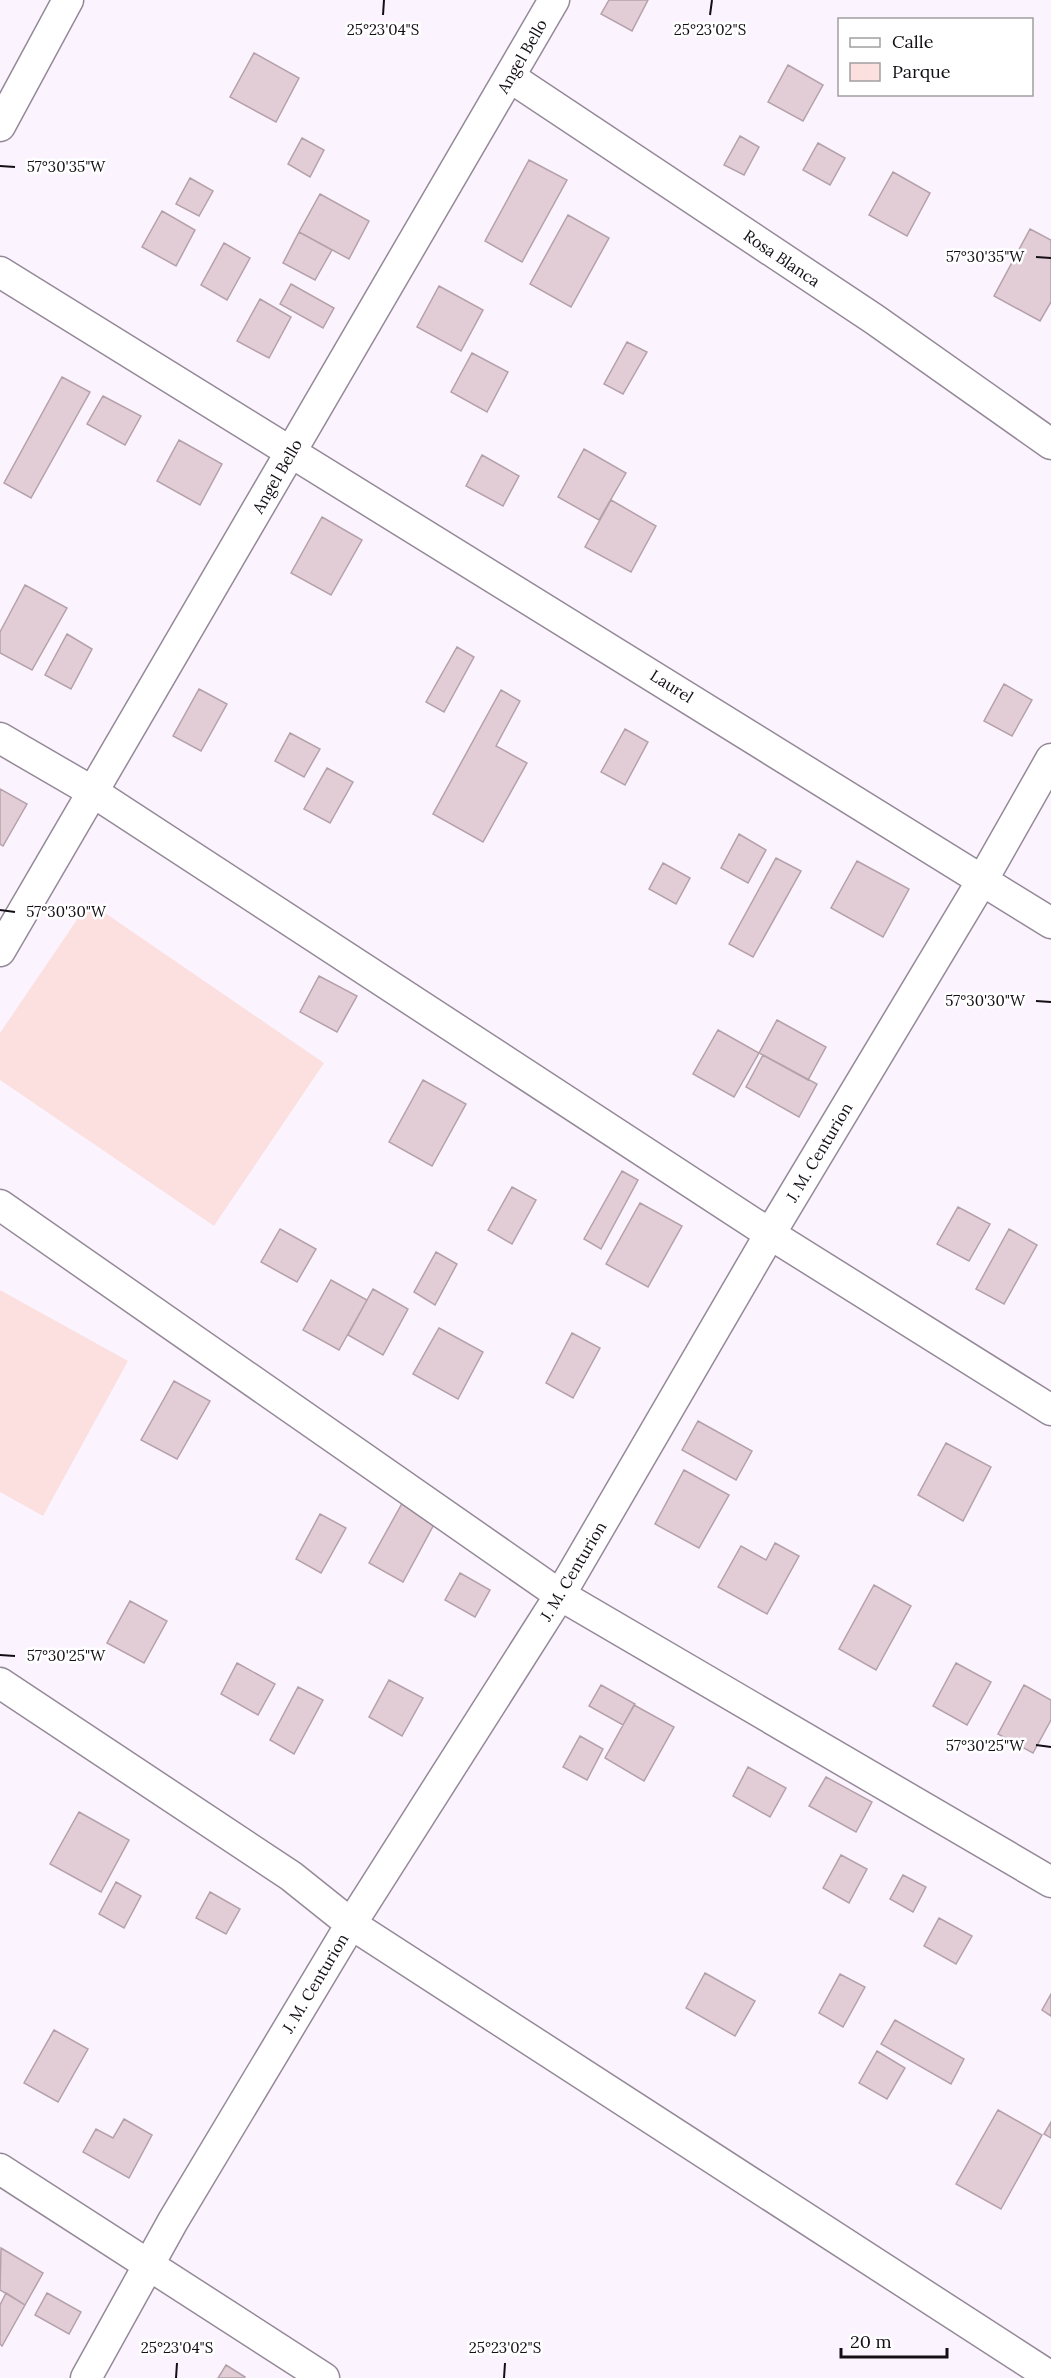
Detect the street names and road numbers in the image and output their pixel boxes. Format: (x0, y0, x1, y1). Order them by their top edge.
street label: Angel Bello (492, 15, 551, 98)
street label: Rosa Blanca (740, 225, 824, 291)
street label: Angel Bello (247, 435, 306, 518)
street label: Laurel (647, 665, 697, 707)
street label: J. M. Centurion (781, 1098, 857, 1206)
street label: J. M. Centurion (535, 1517, 611, 1625)
street label: J. M. Centurion (277, 1929, 353, 2037)

